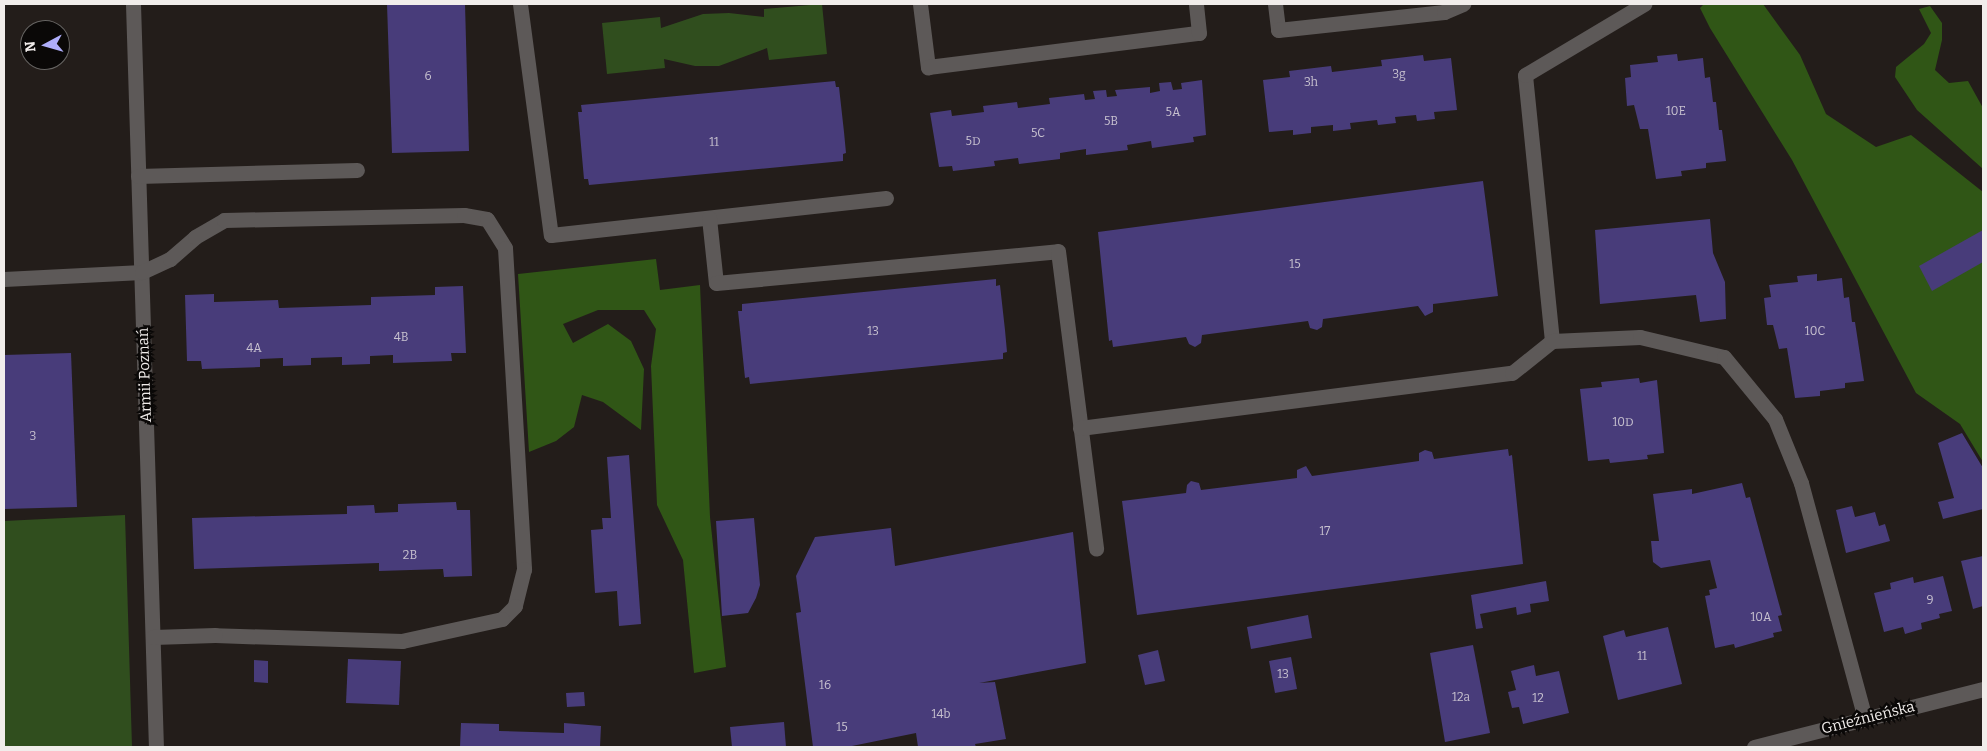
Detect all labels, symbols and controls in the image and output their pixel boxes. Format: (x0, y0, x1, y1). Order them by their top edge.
north arrow (20, 20, 70, 70)
text: N (22, 40, 40, 53)
house number: 3g (1392, 68, 1406, 82)
house number: 6 (424, 70, 432, 84)
house number: 3h (1304, 76, 1318, 90)
house number: 10E (1666, 105, 1686, 119)
house number: 5A (1166, 106, 1180, 120)
house number: 5B (1104, 115, 1118, 129)
house number: 5C (1031, 127, 1045, 141)
house number: 5D (965, 135, 981, 149)
house number: 11 (709, 136, 719, 150)
house number: 15 (1289, 258, 1301, 272)
house number: 13 (867, 325, 879, 339)
house number: 10C (1805, 325, 1825, 339)
street label: Armii Poznań (134, 327, 156, 423)
house number: 4B (394, 331, 408, 345)
house number: 4A (246, 342, 262, 356)
house number: 10D (1612, 416, 1634, 430)
house number: 3 (30, 430, 36, 444)
house number: 17 (1320, 525, 1330, 539)
house number: 2B (403, 549, 417, 563)
house number: 9 (1926, 594, 1934, 608)
house number: 10A (1750, 611, 1772, 625)
house number: 11 (1637, 650, 1647, 664)
house number: 13 (1277, 668, 1289, 682)
house number: 16 (819, 679, 831, 693)
house number: 12a (1452, 691, 1470, 705)
house number: 12 (1532, 692, 1544, 706)
street label: Gnieźnieńska (1819, 698, 1917, 738)
house number: 14b (932, 708, 950, 722)
house number: 15 (836, 721, 848, 735)

